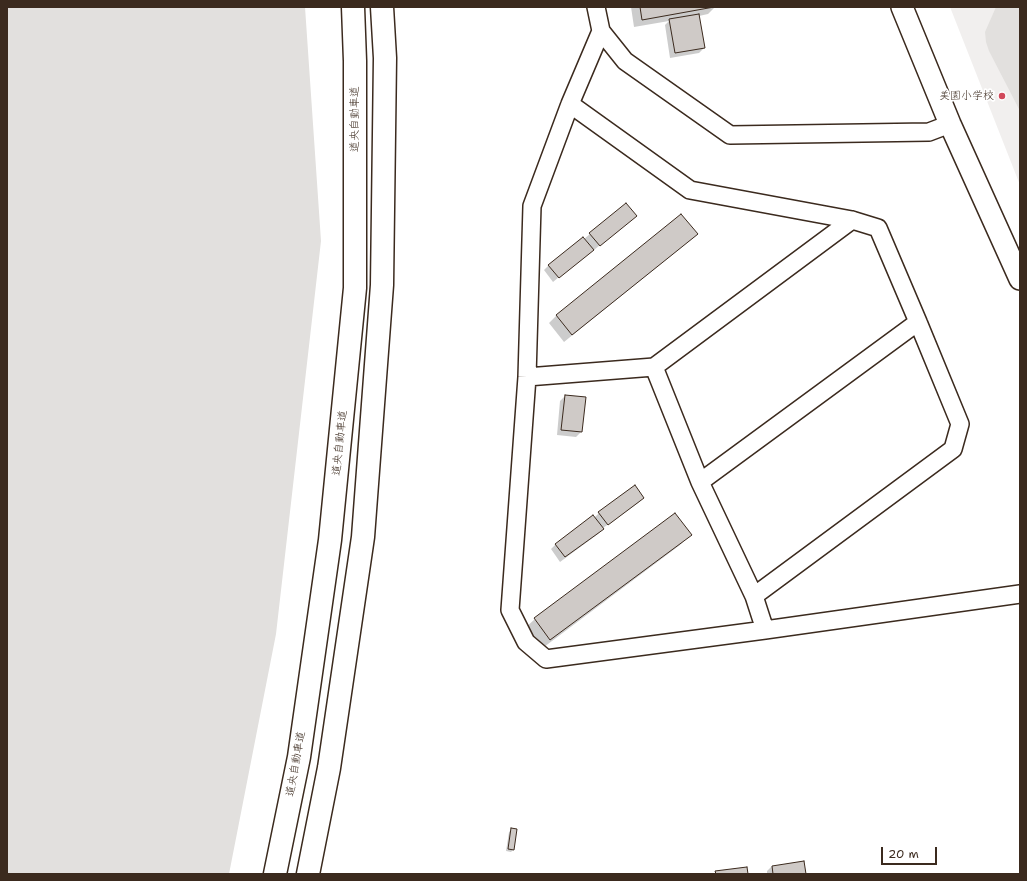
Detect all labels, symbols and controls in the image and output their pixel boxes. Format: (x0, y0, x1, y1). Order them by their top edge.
street label: 道央自動車道 (348, 86, 362, 152)
place label: 美園小学校 (939, 89, 994, 103)
marker: 美園小学校 (997, 91, 1007, 101)
street label: 道央自動車道 (330, 409, 350, 477)
street label: 道央自動車道 (284, 730, 308, 798)
scale bar (883, 839, 939, 865)
text: 20 m (888, 846, 919, 862)

